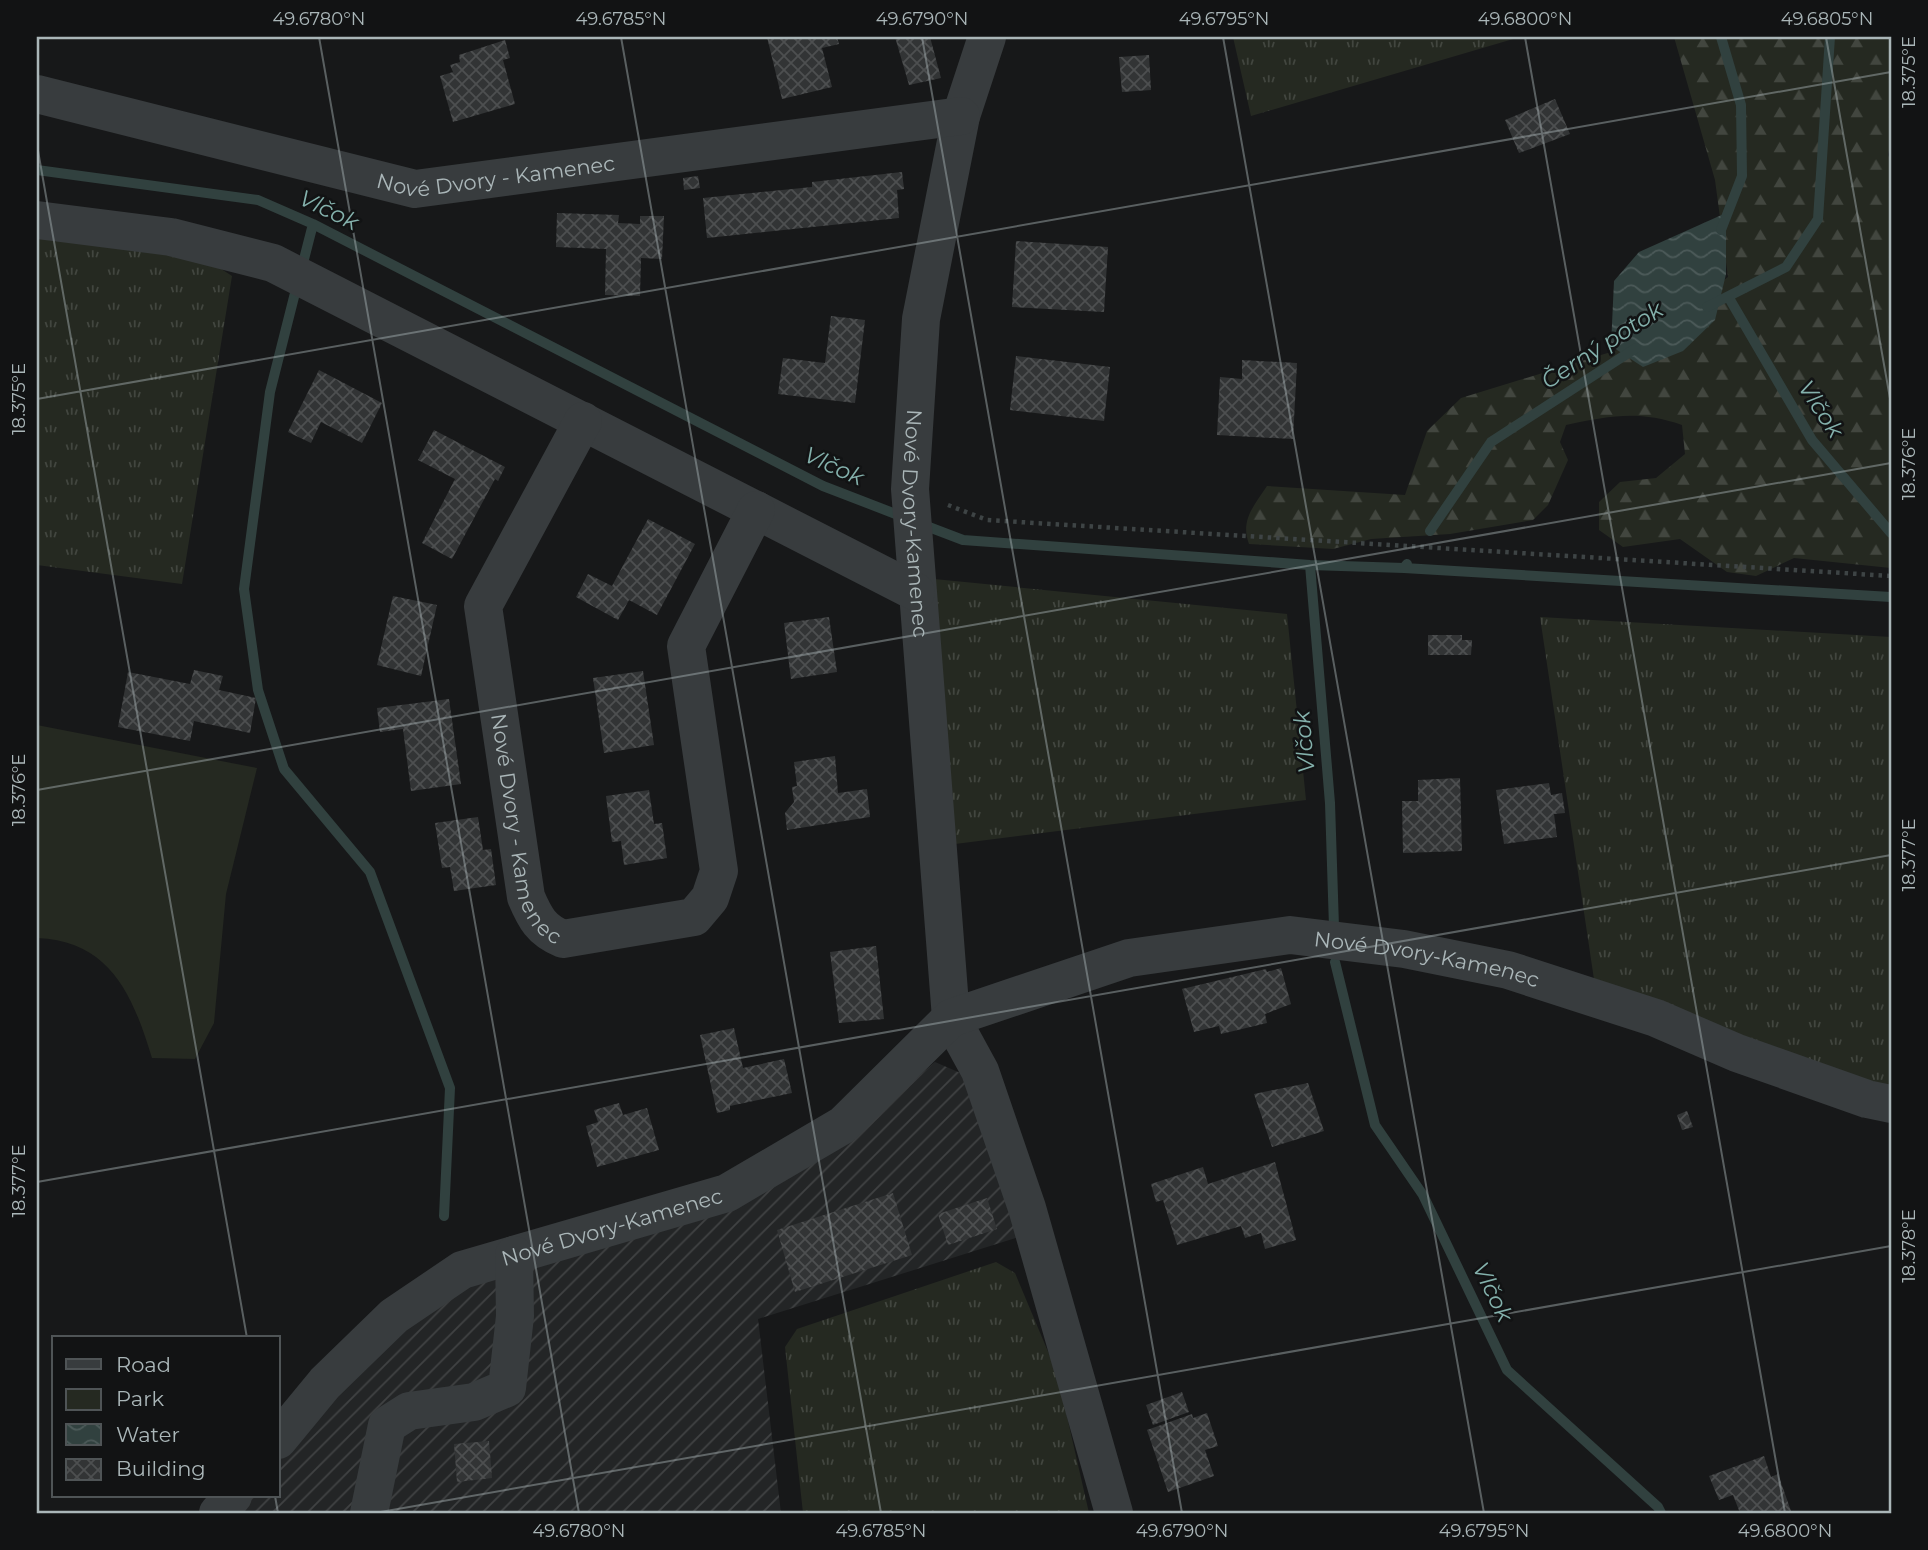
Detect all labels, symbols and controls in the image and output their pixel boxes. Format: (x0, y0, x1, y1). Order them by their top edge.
text: 49.6780°N (273, 8, 365, 30)
text: 49.6785°N (576, 8, 666, 30)
text: 49.6790°N (876, 8, 968, 30)
text: 49.6795°N (1179, 8, 1269, 30)
text: 49.6800°N (1478, 8, 1572, 30)
text: 49.6805°N (1781, 8, 1873, 30)
text: 18.375°E (1898, 36, 1920, 108)
street label: Nové Dvory - Kamenec (374, 150, 616, 202)
water label: Vlčok (295, 184, 364, 237)
water label: Černý potok (1536, 295, 1669, 395)
text: 18.375°E (8, 363, 30, 435)
water label: Vlčok (1792, 375, 1851, 444)
street label: Nové Dvory-Kamenec (897, 408, 934, 639)
text: 18.376°E (1898, 428, 1920, 500)
water label: Vlčok (800, 440, 870, 492)
water label: Vlčok (1287, 708, 1321, 774)
street label: Nové Dvory - Kamenec (487, 712, 566, 949)
text: 18.376°E (8, 754, 30, 826)
text: 18.377°E (1898, 819, 1920, 891)
street label: Nové Dvory-Kamenec (1313, 926, 1543, 992)
text: 18.377°E (8, 1145, 30, 1217)
street label: Nové Dvory-Kamenec (498, 1183, 725, 1270)
text: 18.378°E (1898, 1209, 1920, 1283)
water label: Vlčok (1467, 1258, 1520, 1327)
legend (52, 1336, 280, 1498)
text: Road (116, 1352, 171, 1377)
text: Park (116, 1386, 164, 1411)
text: Water (116, 1422, 180, 1447)
text: Building (116, 1456, 206, 1481)
text: 49.6780°N (533, 1520, 625, 1542)
text: 49.6785°N (836, 1520, 926, 1542)
text: 49.6790°N (1136, 1520, 1228, 1542)
text: 49.6795°N (1439, 1520, 1529, 1542)
text: 49.6800°N (1738, 1520, 1832, 1542)

